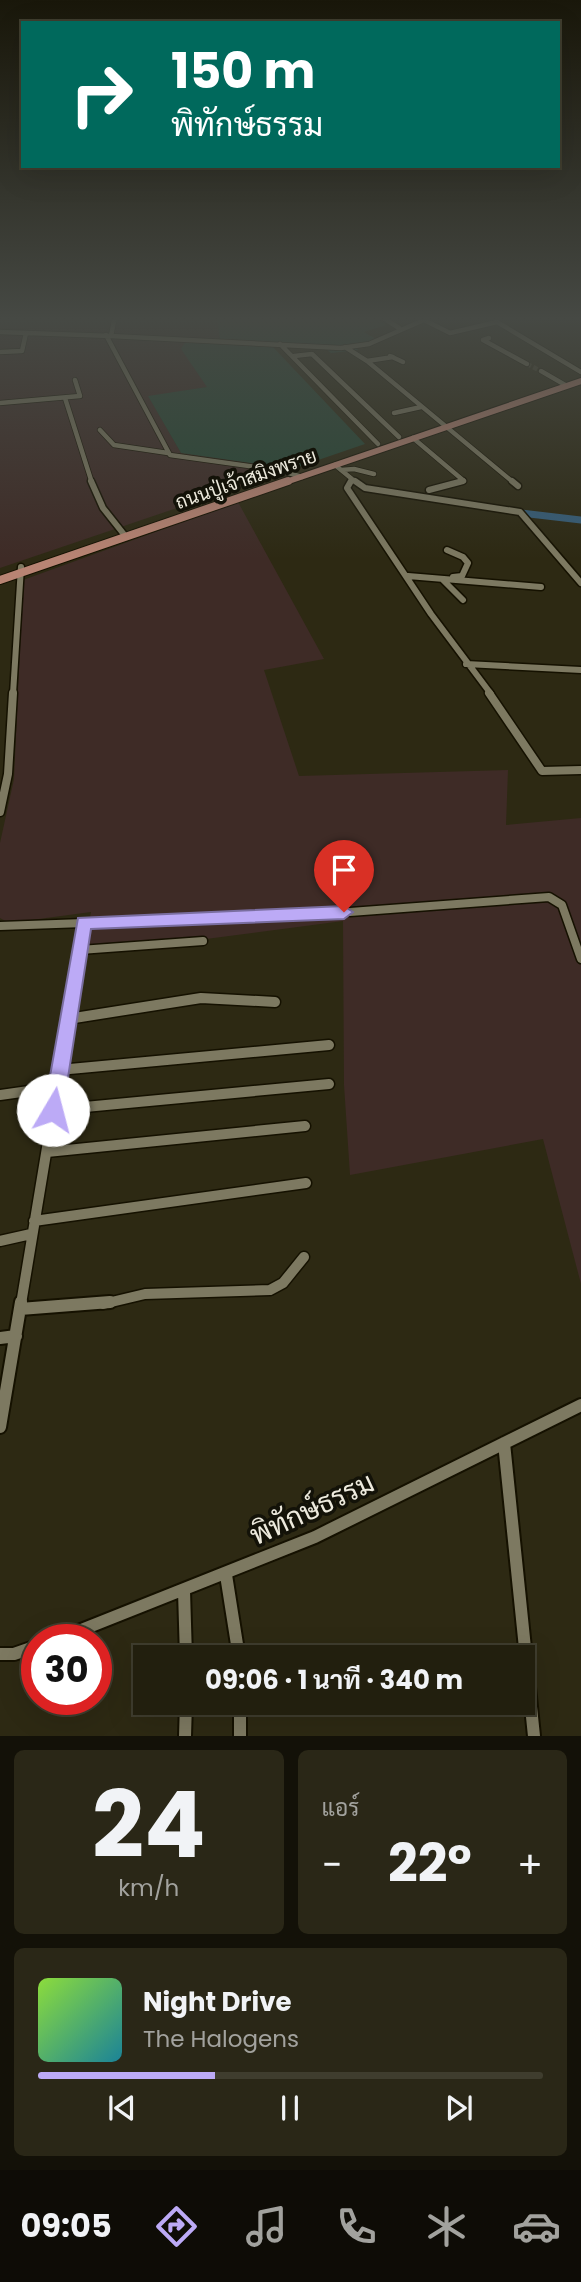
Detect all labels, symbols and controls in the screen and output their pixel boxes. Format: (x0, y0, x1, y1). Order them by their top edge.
text: 150 m (171, 37, 316, 105)
icon: right (56, 49, 147, 140)
text: พิทักษ์ธรรม (171, 102, 323, 147)
street label: ถนนปู่เจ้าสมิงพราย (172, 442, 320, 516)
pin (314, 840, 374, 912)
icon: arrive (325, 851, 363, 889)
position arrow (16, 1073, 90, 1147)
street label: พิทักษ์ธรรม (243, 1463, 381, 1555)
speed limit sign: 30 (21, 1624, 112, 1715)
text: 09:06 · 1 นาที · 340 m (205, 1662, 463, 1698)
text: 24 (92, 1761, 206, 1889)
text: แอร์ (322, 1792, 359, 1824)
text: 22° (388, 1827, 471, 1900)
text: − (322, 1838, 342, 1891)
text: + (517, 1838, 543, 1891)
text: km/h (118, 1872, 179, 1904)
text: Night Drive (143, 1984, 291, 2020)
text: The Halogens (143, 2023, 299, 2055)
icon: previous (103, 2089, 141, 2127)
icon: pause (271, 2089, 309, 2127)
icon: next (440, 2089, 478, 2127)
icon: directions (152, 2202, 201, 2251)
icon: music (242, 2202, 291, 2251)
icon: phone (332, 2202, 381, 2251)
icon: climate (422, 2202, 471, 2251)
icon: car (512, 2202, 561, 2251)
text: 09:05 (20, 2203, 112, 2248)

